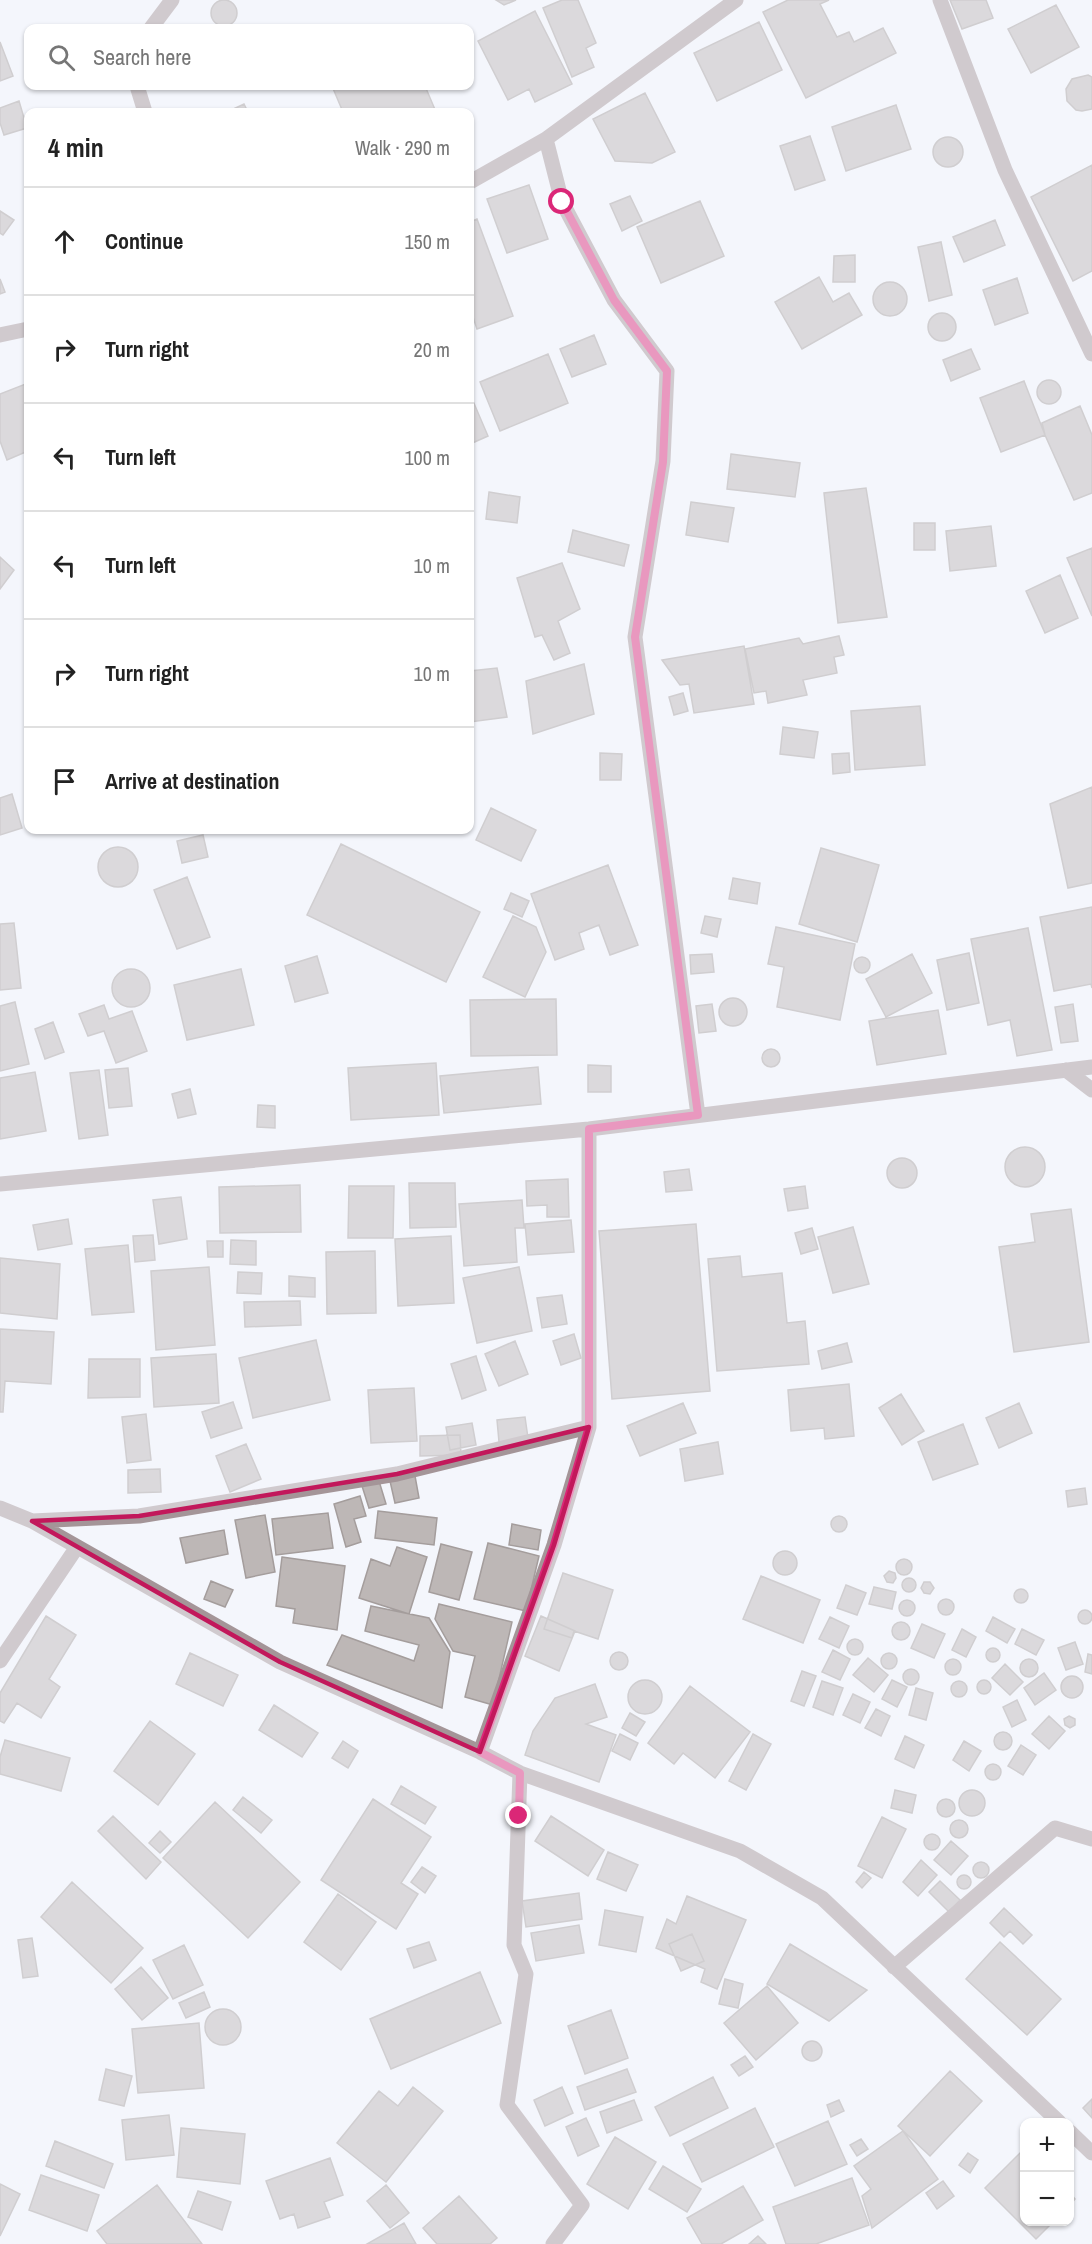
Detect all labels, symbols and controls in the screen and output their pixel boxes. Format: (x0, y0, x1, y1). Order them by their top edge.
search box (24, 24, 474, 90)
icon: search (45, 41, 78, 74)
text: Search here (93, 42, 191, 72)
text: 4 min (48, 130, 104, 165)
text: Walk · 290 m (355, 134, 450, 161)
route start (548, 188, 574, 214)
icon: ahead (48, 225, 81, 258)
text: Continue (105, 226, 183, 256)
text: 150 m (404, 228, 450, 255)
icon: right (48, 333, 81, 366)
text: Turn right (105, 334, 189, 364)
text: 20 m (414, 336, 450, 363)
icon: left (48, 441, 81, 474)
text: Turn left (105, 442, 176, 472)
text: 100 m (404, 444, 450, 471)
icon: left (48, 549, 81, 582)
text: Turn left (105, 550, 176, 580)
text: 10 m (414, 552, 450, 579)
icon: right (48, 657, 81, 690)
text: Turn right (105, 658, 189, 688)
text: 10 m (414, 660, 450, 687)
icon: arrive (48, 765, 81, 798)
text: Arrive at destination (105, 766, 279, 796)
route end (505, 1802, 531, 1828)
map controls (1020, 2118, 1074, 2226)
button: + (1020, 2118, 1074, 2172)
button: − (1020, 2172, 1074, 2226)

